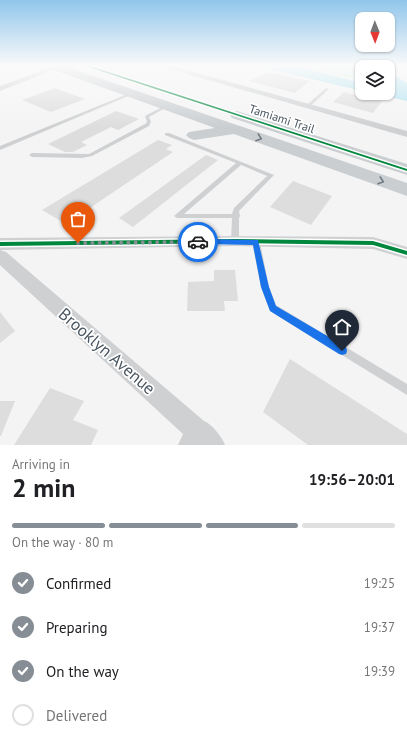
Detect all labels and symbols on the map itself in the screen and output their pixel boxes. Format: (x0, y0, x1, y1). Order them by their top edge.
north arrow (355, 12, 395, 52)
street label: Tamiami Trail (247, 101, 317, 136)
one-way arrow (255, 134, 262, 142)
one-way arrow (378, 177, 385, 185)
pin (61, 202, 95, 243)
courier (178, 222, 218, 262)
street label: Brooklyn Avenue (54, 303, 160, 399)
pin (325, 310, 359, 351)

